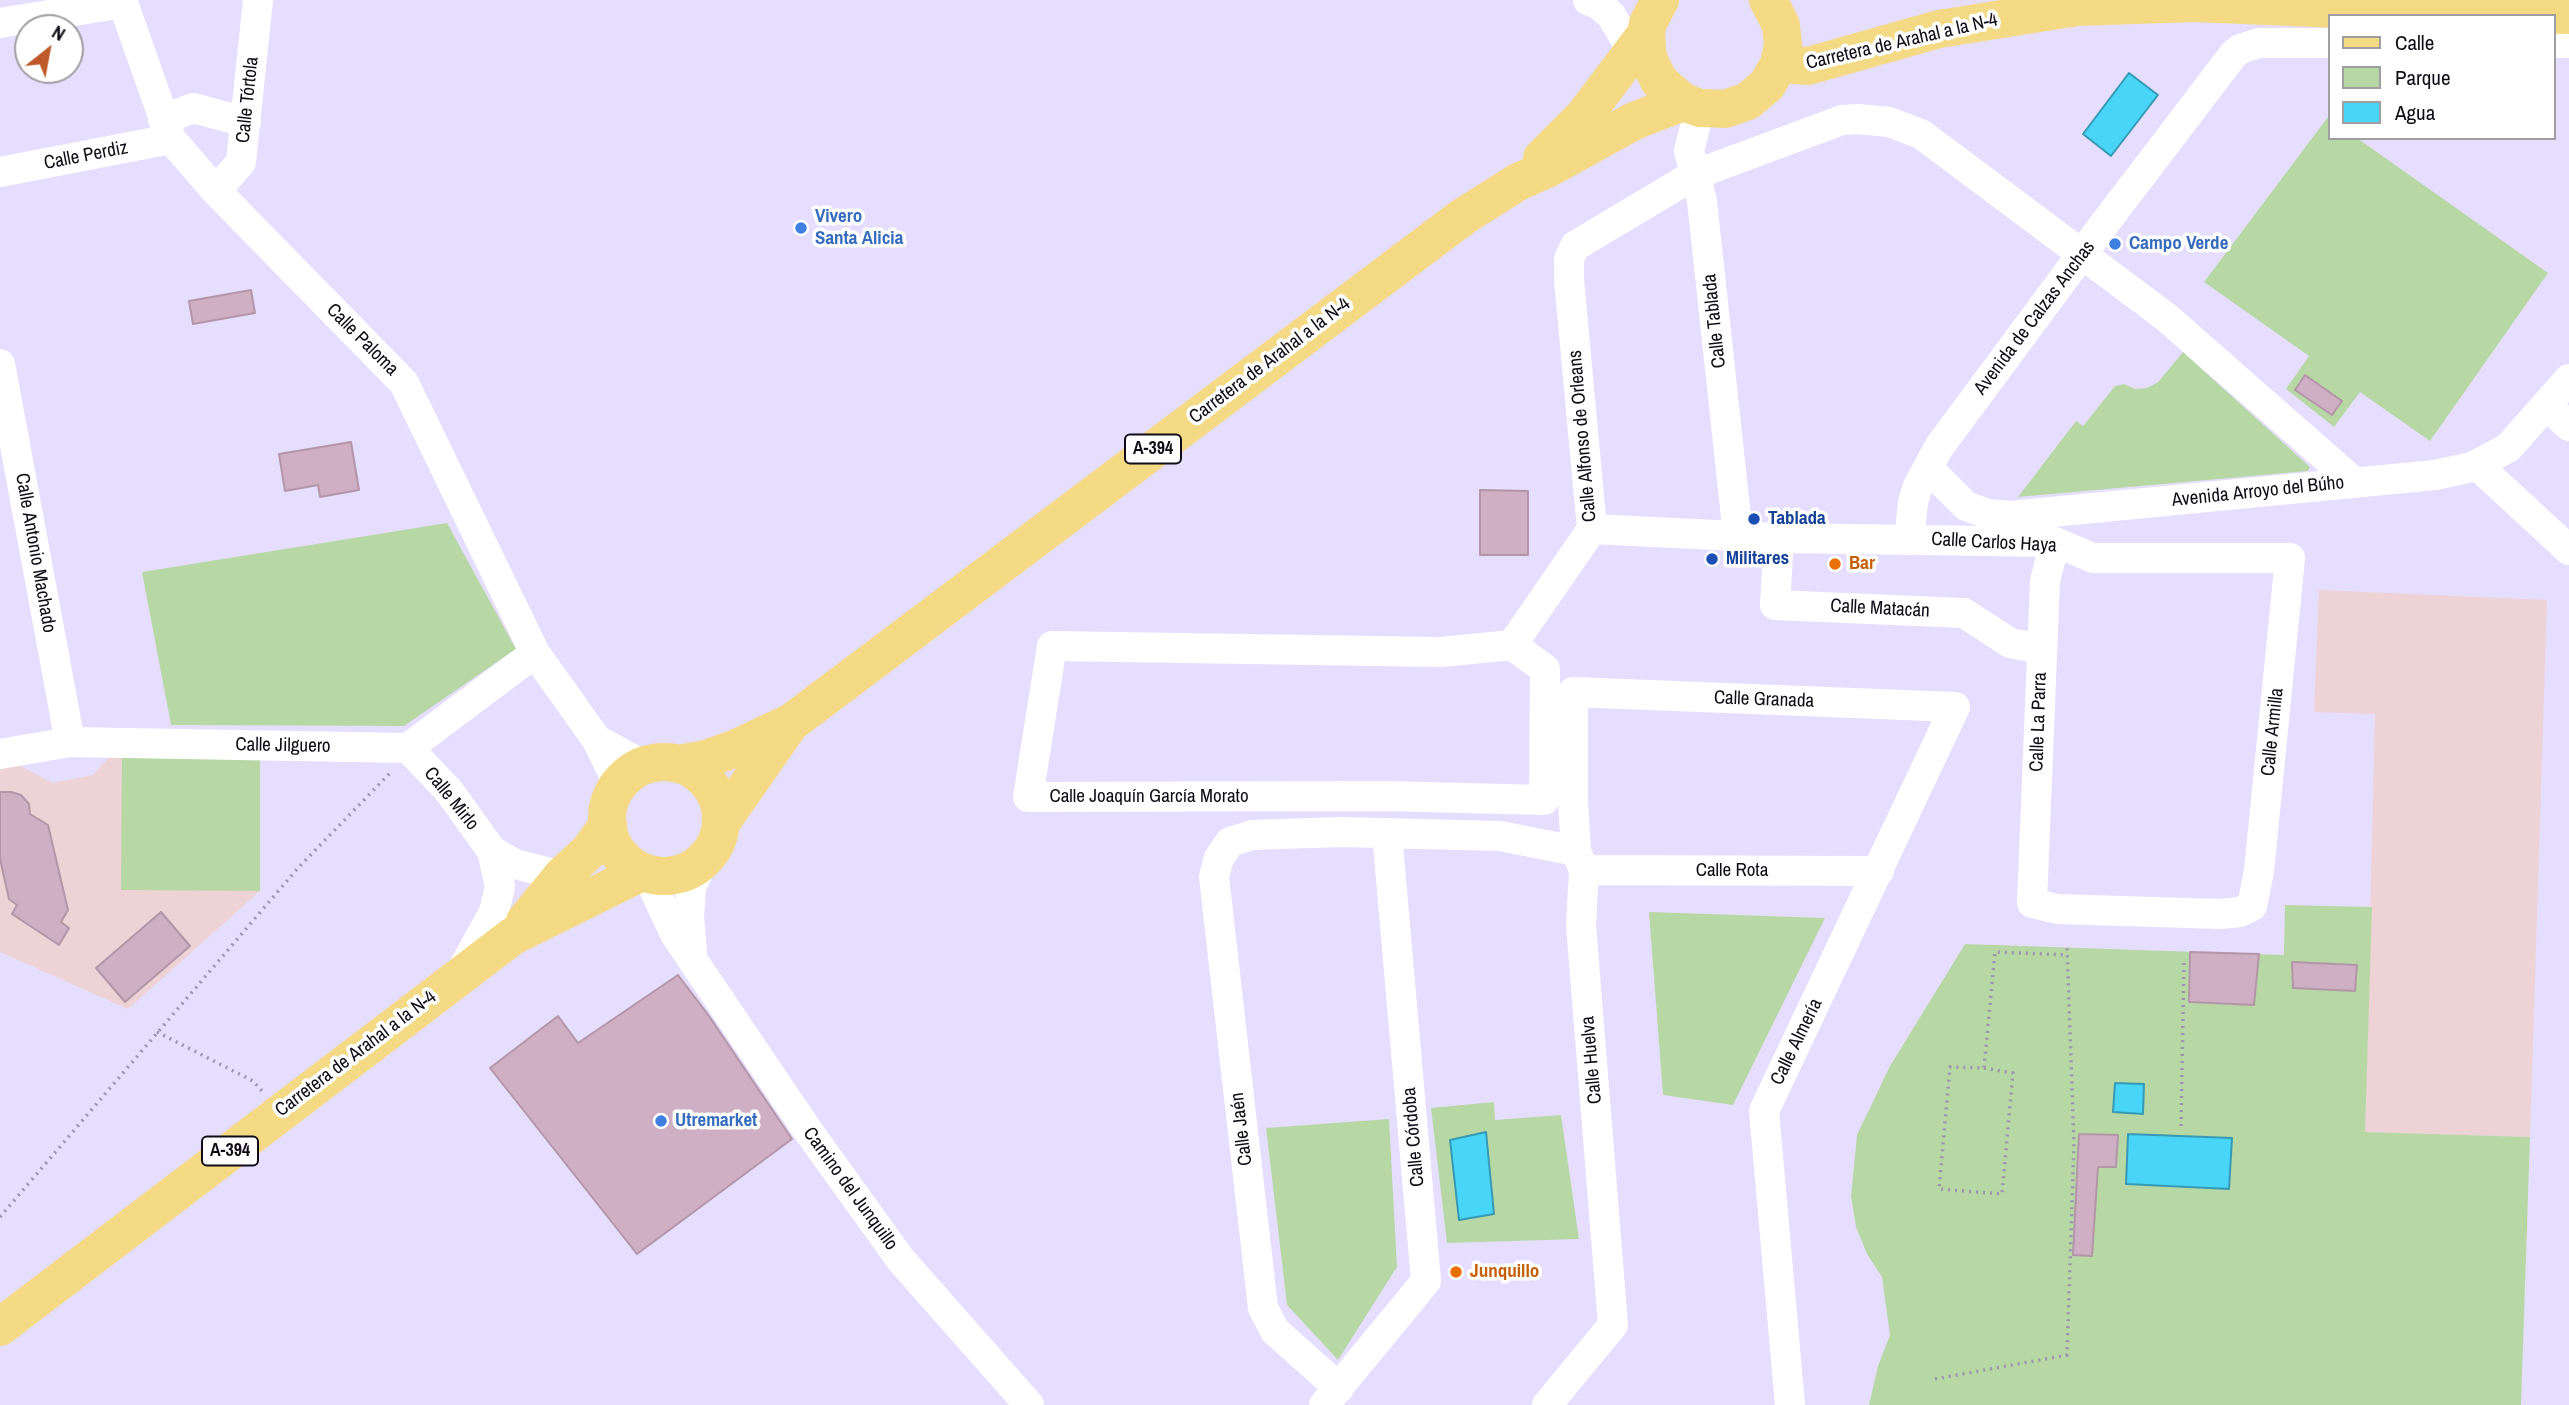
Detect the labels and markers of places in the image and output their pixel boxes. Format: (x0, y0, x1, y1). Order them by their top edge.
place label: Vivero Santa Alicia (815, 206, 903, 250)
marker: Vivero Santa Alicia (793, 220, 809, 236)
place label: Campo Verde (2129, 233, 2228, 255)
marker: Campo Verde (2107, 236, 2123, 252)
place label: Tablada (1768, 508, 1826, 530)
marker: Tablada (1746, 511, 1762, 527)
place label: Militares (1726, 548, 1789, 570)
marker: Militares (1704, 551, 1720, 567)
place label: Bar (1849, 553, 1875, 575)
marker: Bar (1827, 556, 1843, 572)
place label: Utremarket (675, 1110, 757, 1132)
marker: Utremarket (653, 1113, 669, 1129)
place label: Junquillo (1470, 1261, 1539, 1283)
marker: Junquillo (1448, 1264, 1464, 1280)

